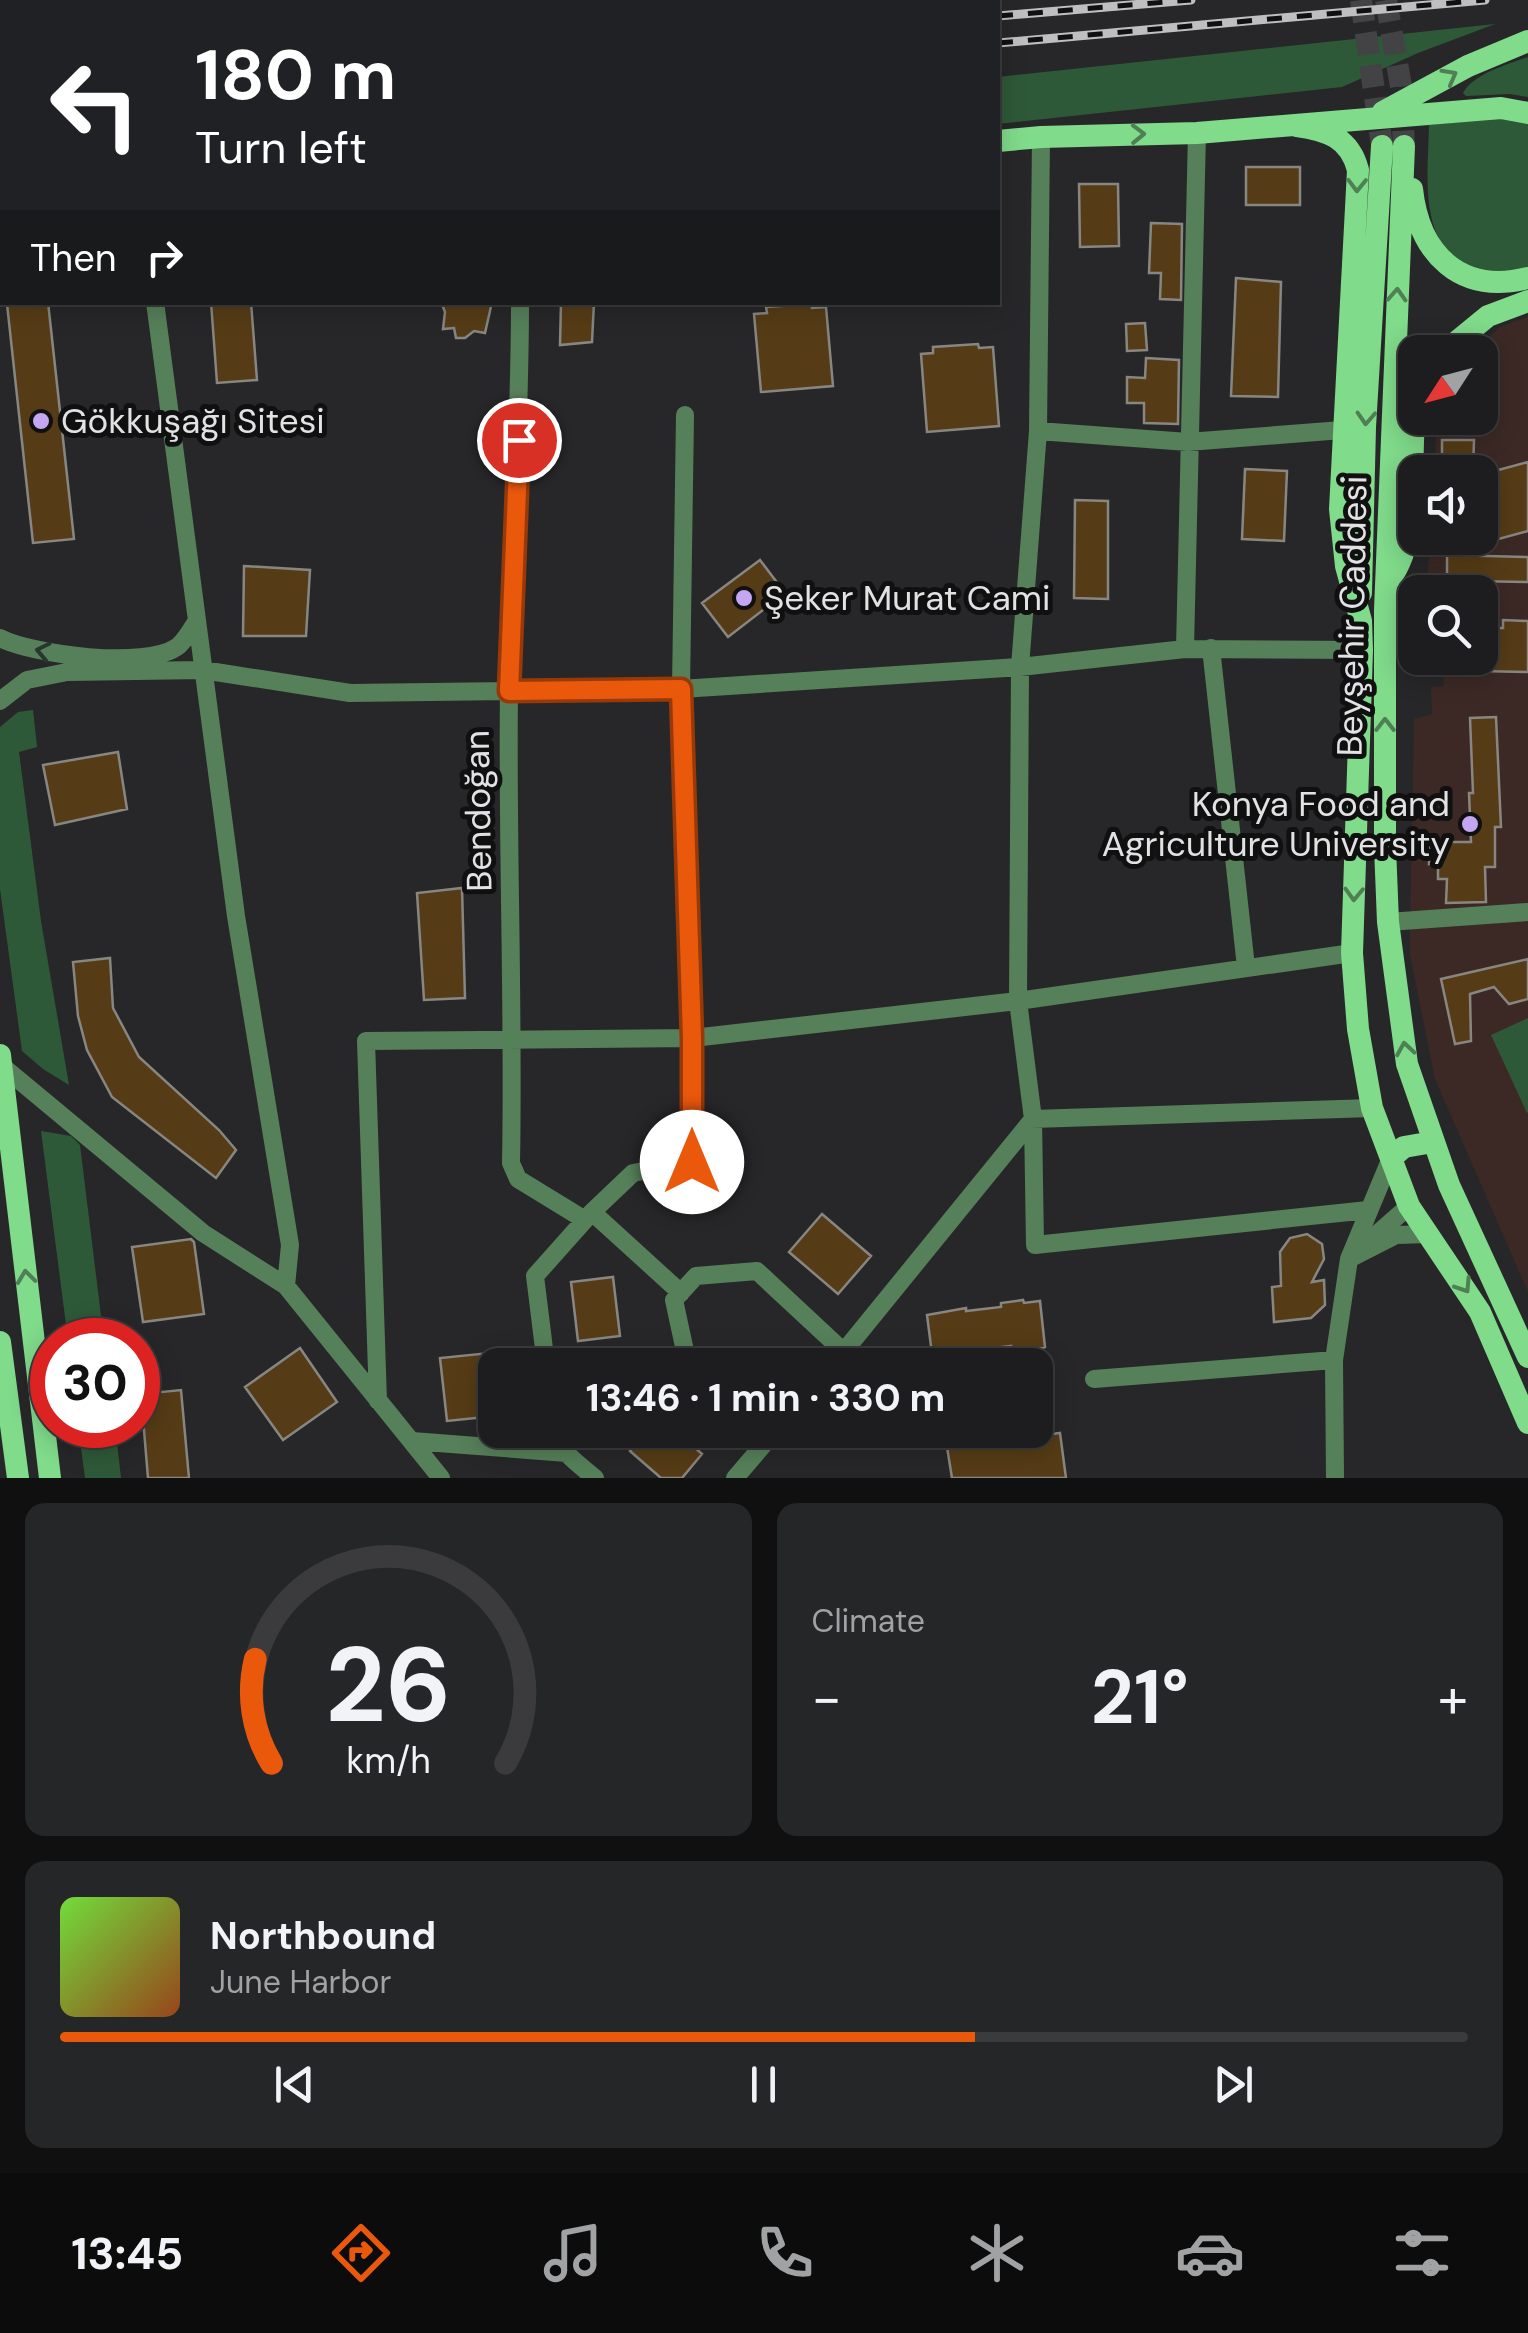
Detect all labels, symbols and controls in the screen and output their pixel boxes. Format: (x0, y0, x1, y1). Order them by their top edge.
text: 180 m (195, 30, 396, 121)
icon: left (30, 40, 160, 170)
one-way arrow (1440, 68, 1458, 88)
text: Turn left (195, 118, 367, 177)
one-way arrow (1131, 124, 1147, 145)
one-way arrow (1346, 178, 1368, 194)
icon: right (137, 230, 192, 285)
text: Then (30, 233, 117, 283)
one-way arrow (1386, 287, 1407, 303)
north arrow (1398, 335, 1498, 435)
map controls (1398, 335, 1498, 675)
place label: Gökkuşağı Sitesi (61, 398, 325, 444)
pin (477, 398, 562, 483)
marker: Gökkuşağı Sitesi (30, 410, 52, 432)
one-way arrow (1356, 410, 1377, 426)
icon: arrive (492, 413, 547, 468)
button: sound (1398, 455, 1498, 555)
street label: Beyşehir Caddesi (1327, 475, 1377, 757)
place label: Şeker Murat Cami (764, 575, 1050, 621)
button: search (1398, 575, 1498, 675)
marker: Şeker Murat Cami (733, 587, 755, 609)
one-way arrow (35, 641, 52, 662)
one-way arrow (1374, 716, 1396, 732)
street label: Bendoğan (454, 730, 502, 892)
place label: Konya Food and Agriculture University (1102, 781, 1450, 867)
marker: Konya Food and Agriculture University (1459, 813, 1481, 835)
one-way arrow (1343, 886, 1364, 902)
one-way arrow (1395, 1041, 1416, 1057)
position arrow (640, 1110, 744, 1214)
one-way arrow (16, 1268, 37, 1284)
one-way arrow (1452, 1276, 1471, 1294)
speed limit sign: 30 (30, 1318, 160, 1448)
text: 13:46 · 1 min · 330 m (586, 1373, 945, 1423)
text: Climate (812, 1600, 925, 1642)
text: 26 (325, 1618, 451, 1753)
text: 21° (1091, 1649, 1189, 1746)
text: − (812, 1662, 842, 1734)
text: + (1438, 1662, 1468, 1734)
text: km/h (346, 1738, 430, 1784)
text: Northbound (210, 1911, 436, 1961)
text: June Harbor (210, 1961, 391, 2003)
icon: previous (267, 2057, 322, 2112)
icon: pause (736, 2057, 791, 2112)
icon: next (1206, 2057, 1261, 2112)
icon: directions (326, 2218, 396, 2288)
icon: music (538, 2218, 608, 2288)
icon: phone (750, 2218, 820, 2288)
icon: climate (962, 2218, 1032, 2288)
icon: car (1175, 2218, 1245, 2288)
icon: filters (1387, 2218, 1457, 2288)
text: 13:45 (71, 2224, 183, 2283)

